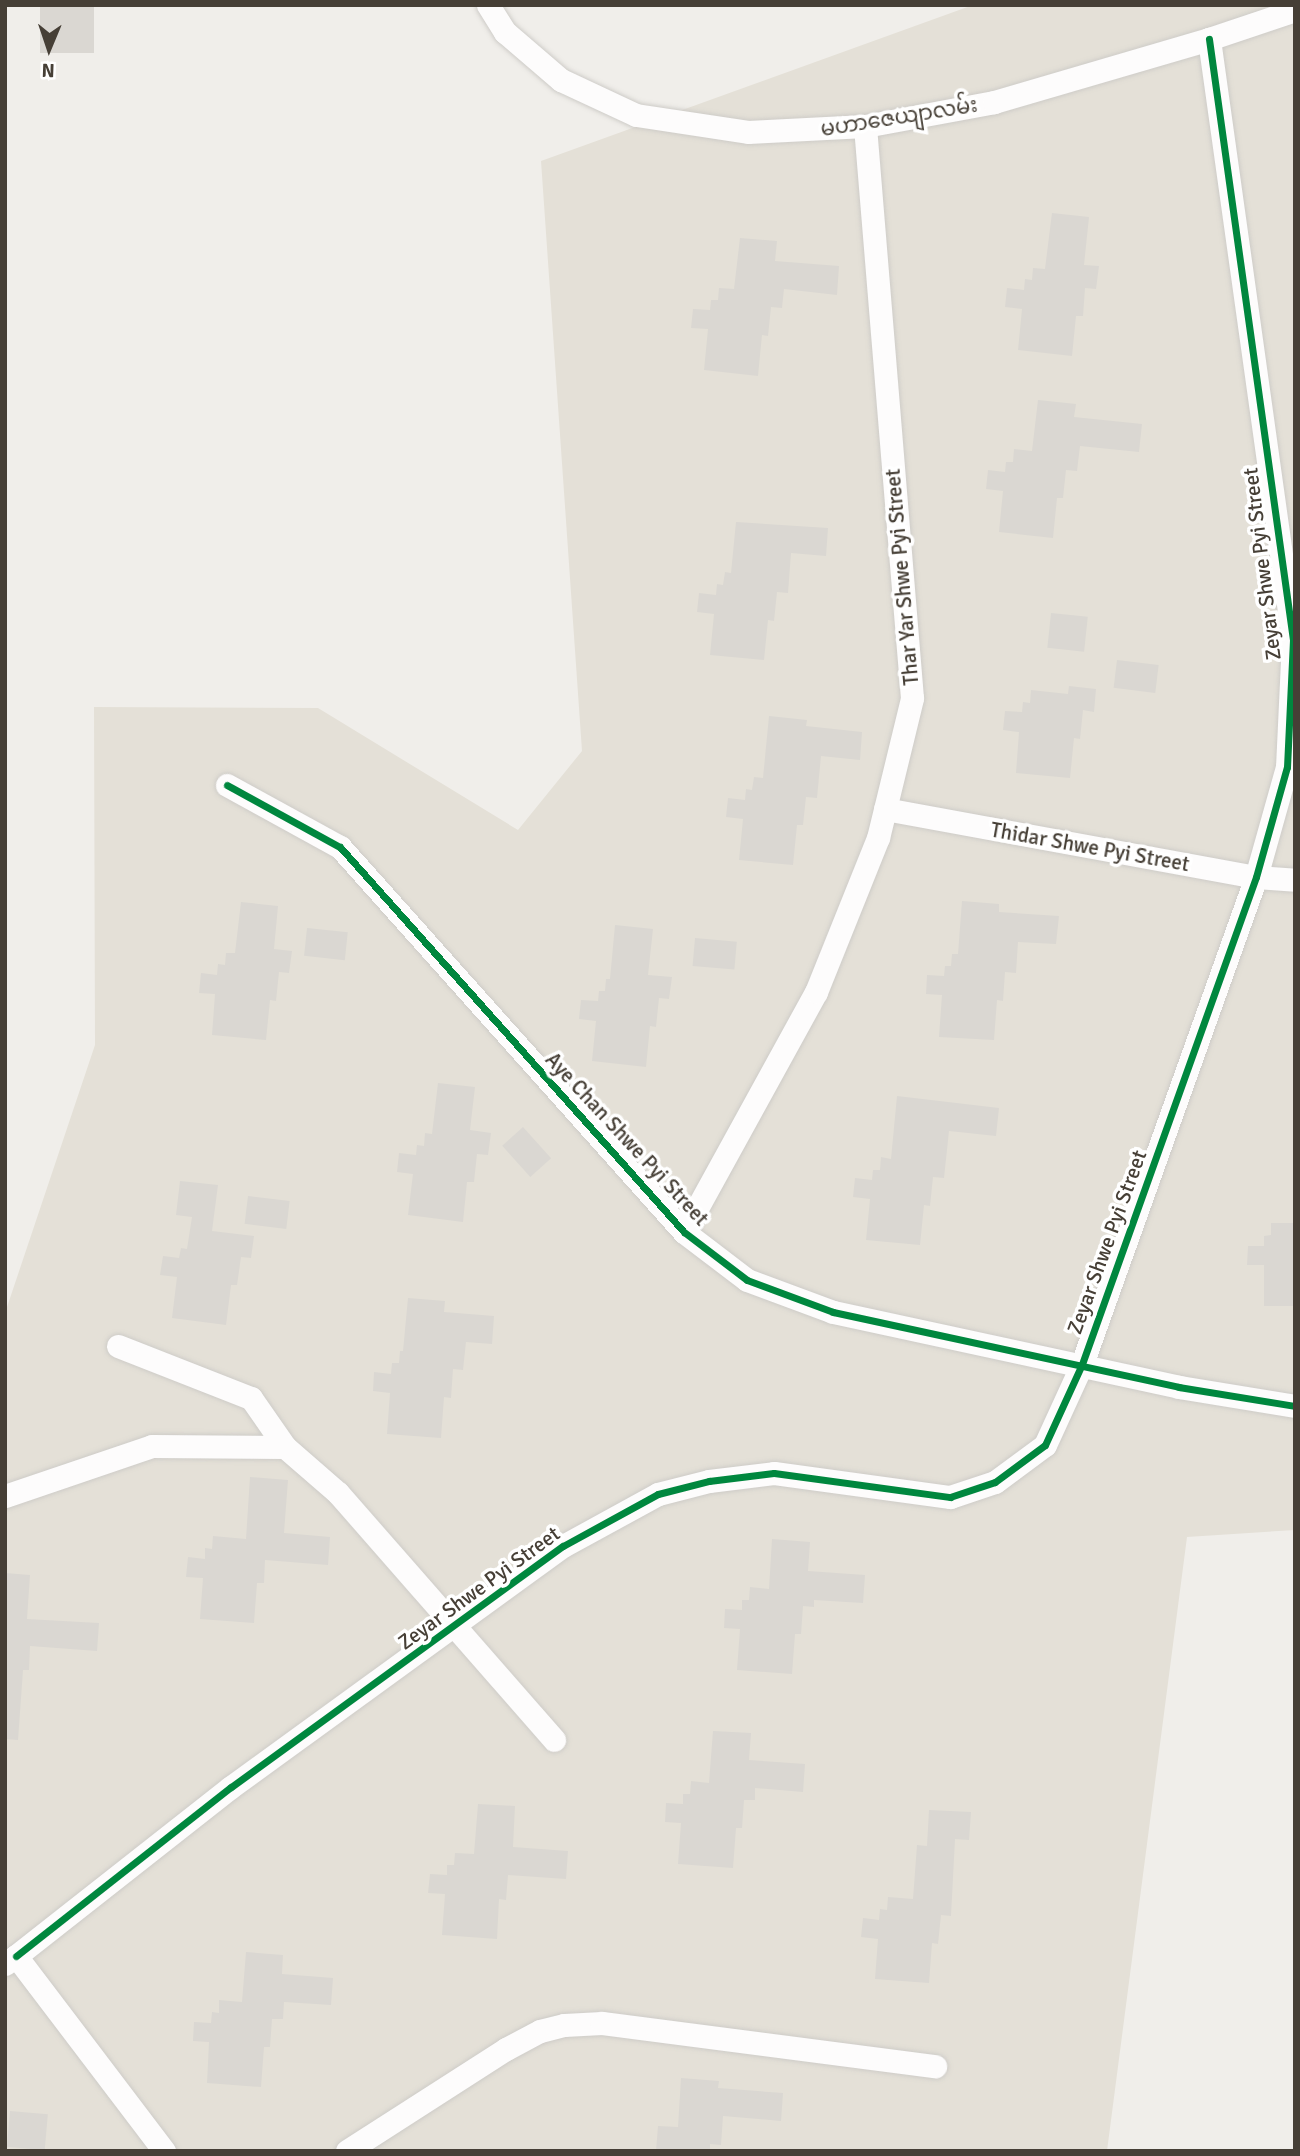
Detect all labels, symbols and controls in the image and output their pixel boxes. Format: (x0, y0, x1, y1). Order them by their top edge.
north arrow (14, 14, 84, 84)
text: N (41, 58, 55, 82)
street label: မဟာဇေယျာလမ်း (819, 92, 979, 142)
street label: Zeyar Shwe Pyi Street (1238, 466, 1286, 662)
street label: Thar Yar Shwe Pyi Street (880, 468, 924, 686)
street label: Thidar Shwe Pyi Street (989, 817, 1191, 877)
street label: Aye Chan Shwe Pyi Street (540, 1047, 714, 1231)
street label: Zeyar Shwe Pyi Street (1062, 1147, 1152, 1337)
street label: Zeyar Shwe Pyi Street (393, 1521, 565, 1655)

